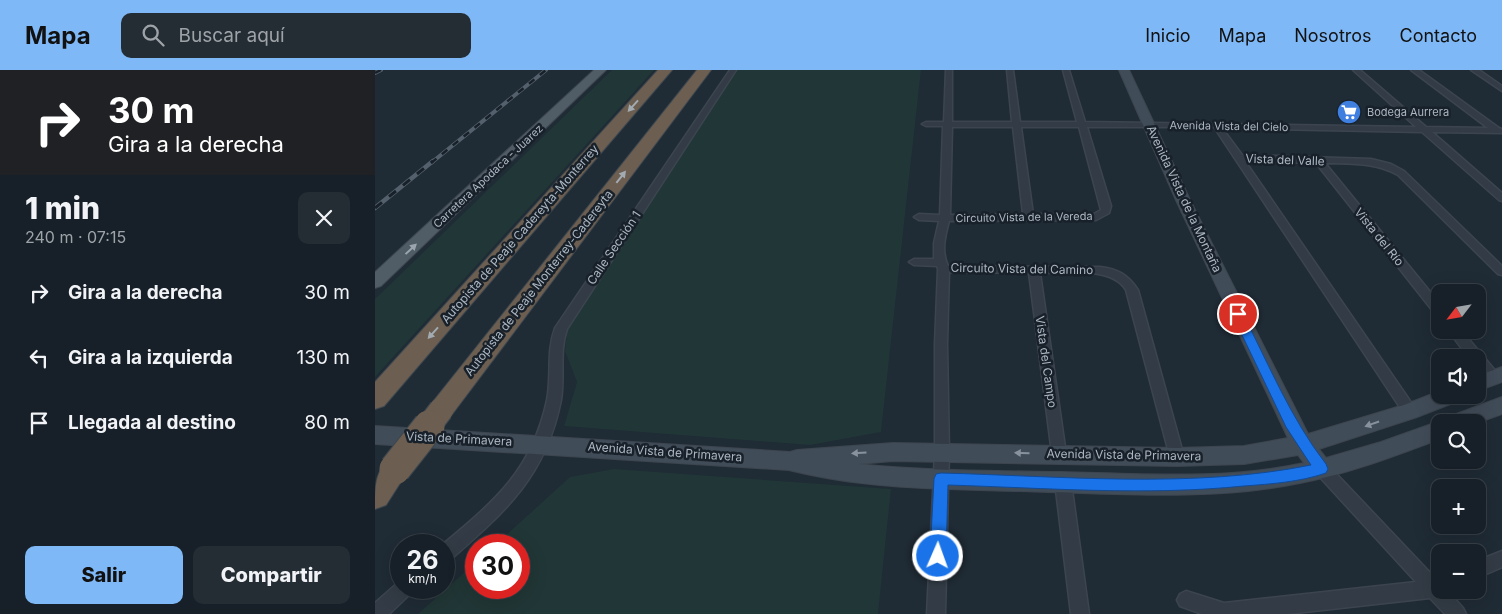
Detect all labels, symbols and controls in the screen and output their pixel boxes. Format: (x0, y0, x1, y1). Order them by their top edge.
search box (121, 13, 471, 58)
text: Mapa (25, 21, 91, 50)
icon: search (139, 21, 167, 49)
text: Buscar aquí (179, 24, 285, 47)
text: Inicio (1145, 25, 1191, 46)
text: Mapa (1219, 25, 1266, 46)
text: Nosotros (1294, 25, 1372, 46)
text: Contacto (1400, 25, 1477, 46)
text: 30 m (108, 89, 194, 131)
icon: right (25, 90, 90, 155)
supermarket icon: Bodega Aurrera (1336, 99, 1362, 125)
one-way arrow (627, 100, 639, 112)
place label: Bodega Aurrera (1367, 105, 1449, 119)
street label: Avenida Vista del Cielo (1170, 118, 1289, 134)
street label: Carretera Apodaca - Juarez (430, 121, 546, 231)
street label: Avenida Vista de la Montaña (1144, 123, 1225, 275)
text: Gira a la derecha (108, 131, 284, 157)
street label: Autopista de Peaje Cadereyta-Monterrey (438, 141, 602, 326)
street label: Vista del Valle (1245, 151, 1325, 168)
one-way arrow (615, 171, 626, 184)
street label: Autopista de Peaje Monterrey-Cadereyta (461, 187, 616, 379)
text: 1 min (25, 190, 100, 226)
button: close (298, 192, 350, 244)
street label: Vista del Río (1352, 205, 1407, 269)
street label: Calle Sección 1 (583, 208, 644, 287)
street label: Circuito Vista de la Vereda (955, 209, 1093, 225)
text: 240 m · 07:15 (25, 227, 126, 247)
one-way arrow (404, 243, 416, 255)
street label: Circuito Vista del Camino (951, 260, 1093, 277)
icon: right (25, 279, 53, 307)
text: Gira a la derecha (68, 281, 223, 304)
text: 30 m (304, 281, 350, 304)
north arrow (1431, 284, 1486, 339)
map controls (1431, 284, 1486, 599)
pin (1217, 293, 1259, 335)
icon: arrive (1224, 300, 1252, 328)
street label: Vista del Campo (1033, 315, 1060, 409)
one-way arrow (427, 327, 439, 339)
icon: left (25, 344, 53, 372)
text: Gira a la izquierda (68, 346, 233, 369)
text: 130 m (297, 346, 350, 369)
button: sound (1431, 349, 1486, 404)
icon: arrive (25, 409, 53, 437)
text: Llegada al destino (68, 411, 236, 434)
text: 80 m (304, 411, 350, 434)
button: search (1431, 414, 1486, 469)
one-way arrow (1365, 421, 1380, 428)
street label: Vista de Primavera (405, 428, 513, 449)
street label: Avenida Vista de Primavera (587, 439, 743, 464)
street label: Avenida Vista de Primavera (1046, 446, 1202, 463)
one-way arrow (1013, 449, 1029, 457)
one-way arrow (851, 450, 867, 458)
button: + (1431, 479, 1486, 534)
position arrow (911, 529, 963, 581)
speed limit sign: 30 (465, 534, 530, 599)
button: − (1431, 544, 1486, 599)
text: 26 (407, 545, 438, 575)
button: Salir (25, 546, 183, 604)
button: Compartir (193, 546, 350, 604)
text: km/h (408, 571, 437, 586)

